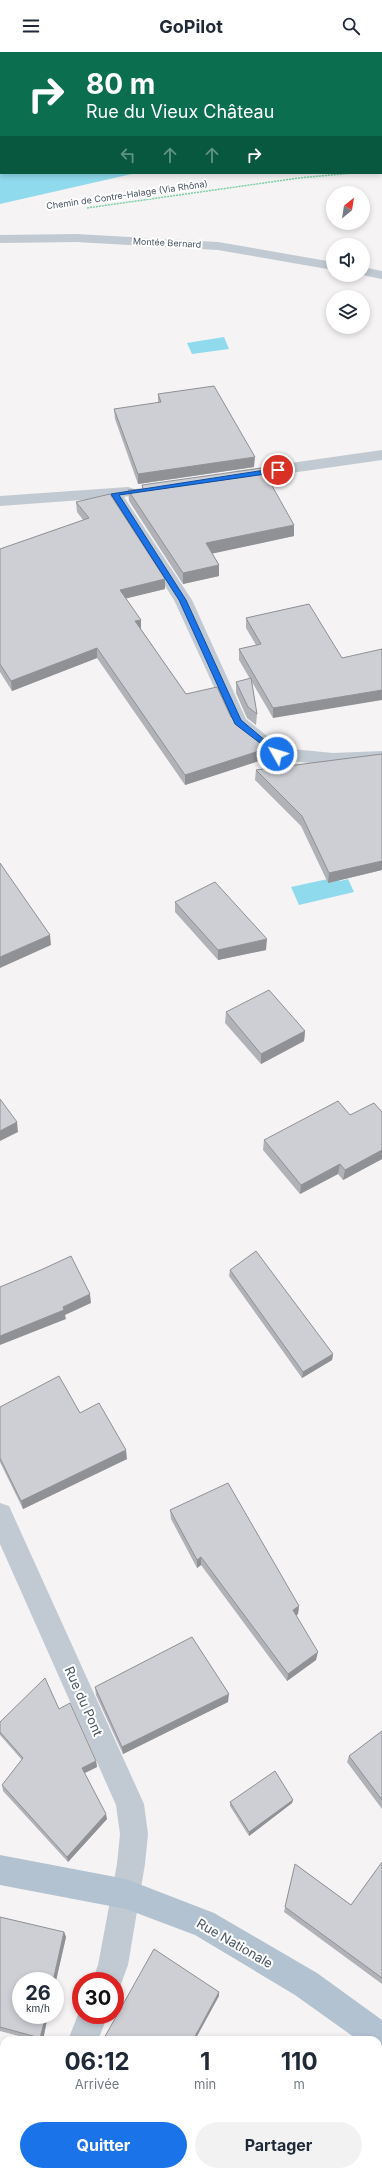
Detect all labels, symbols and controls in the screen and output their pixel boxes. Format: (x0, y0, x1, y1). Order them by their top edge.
icon: menu (20, 15, 42, 37)
icon: search (340, 15, 362, 37)
text: GoPilot (159, 16, 223, 37)
text: 80 m (86, 67, 155, 101)
icon: right (20, 68, 72, 120)
text: Rue du Vieux Château (86, 101, 274, 122)
icon: left (117, 144, 139, 166)
icon: ahead (159, 144, 181, 166)
icon: ahead (201, 144, 223, 166)
icon: right (243, 144, 265, 166)
street label: Chemin de Contre-Halage (Via Rhôna) (46, 178, 208, 211)
north arrow (326, 186, 370, 230)
map controls (326, 186, 370, 334)
street label: Montée Bernard (133, 235, 202, 250)
button: sound (326, 238, 370, 282)
button: layers (326, 290, 370, 334)
pin (261, 453, 295, 487)
icon: arrive (267, 459, 289, 481)
position arrow (256, 733, 298, 775)
street label: Rue du Pont (62, 1664, 106, 1738)
street label: Rue Nationale (194, 1915, 276, 1971)
speed limit sign: 30 (72, 1972, 124, 2024)
text: 26 (25, 1981, 51, 2005)
text: km/h (26, 2002, 50, 2014)
text: 06:12 (64, 2047, 130, 2076)
text: 1 (200, 2047, 210, 2076)
text: 110 (281, 2047, 318, 2076)
text: Arrivée (75, 2076, 119, 2092)
text: min (194, 2076, 216, 2092)
text: m (293, 2076, 305, 2092)
button: Quitter (20, 2122, 187, 2168)
button: Partager (195, 2122, 362, 2168)

